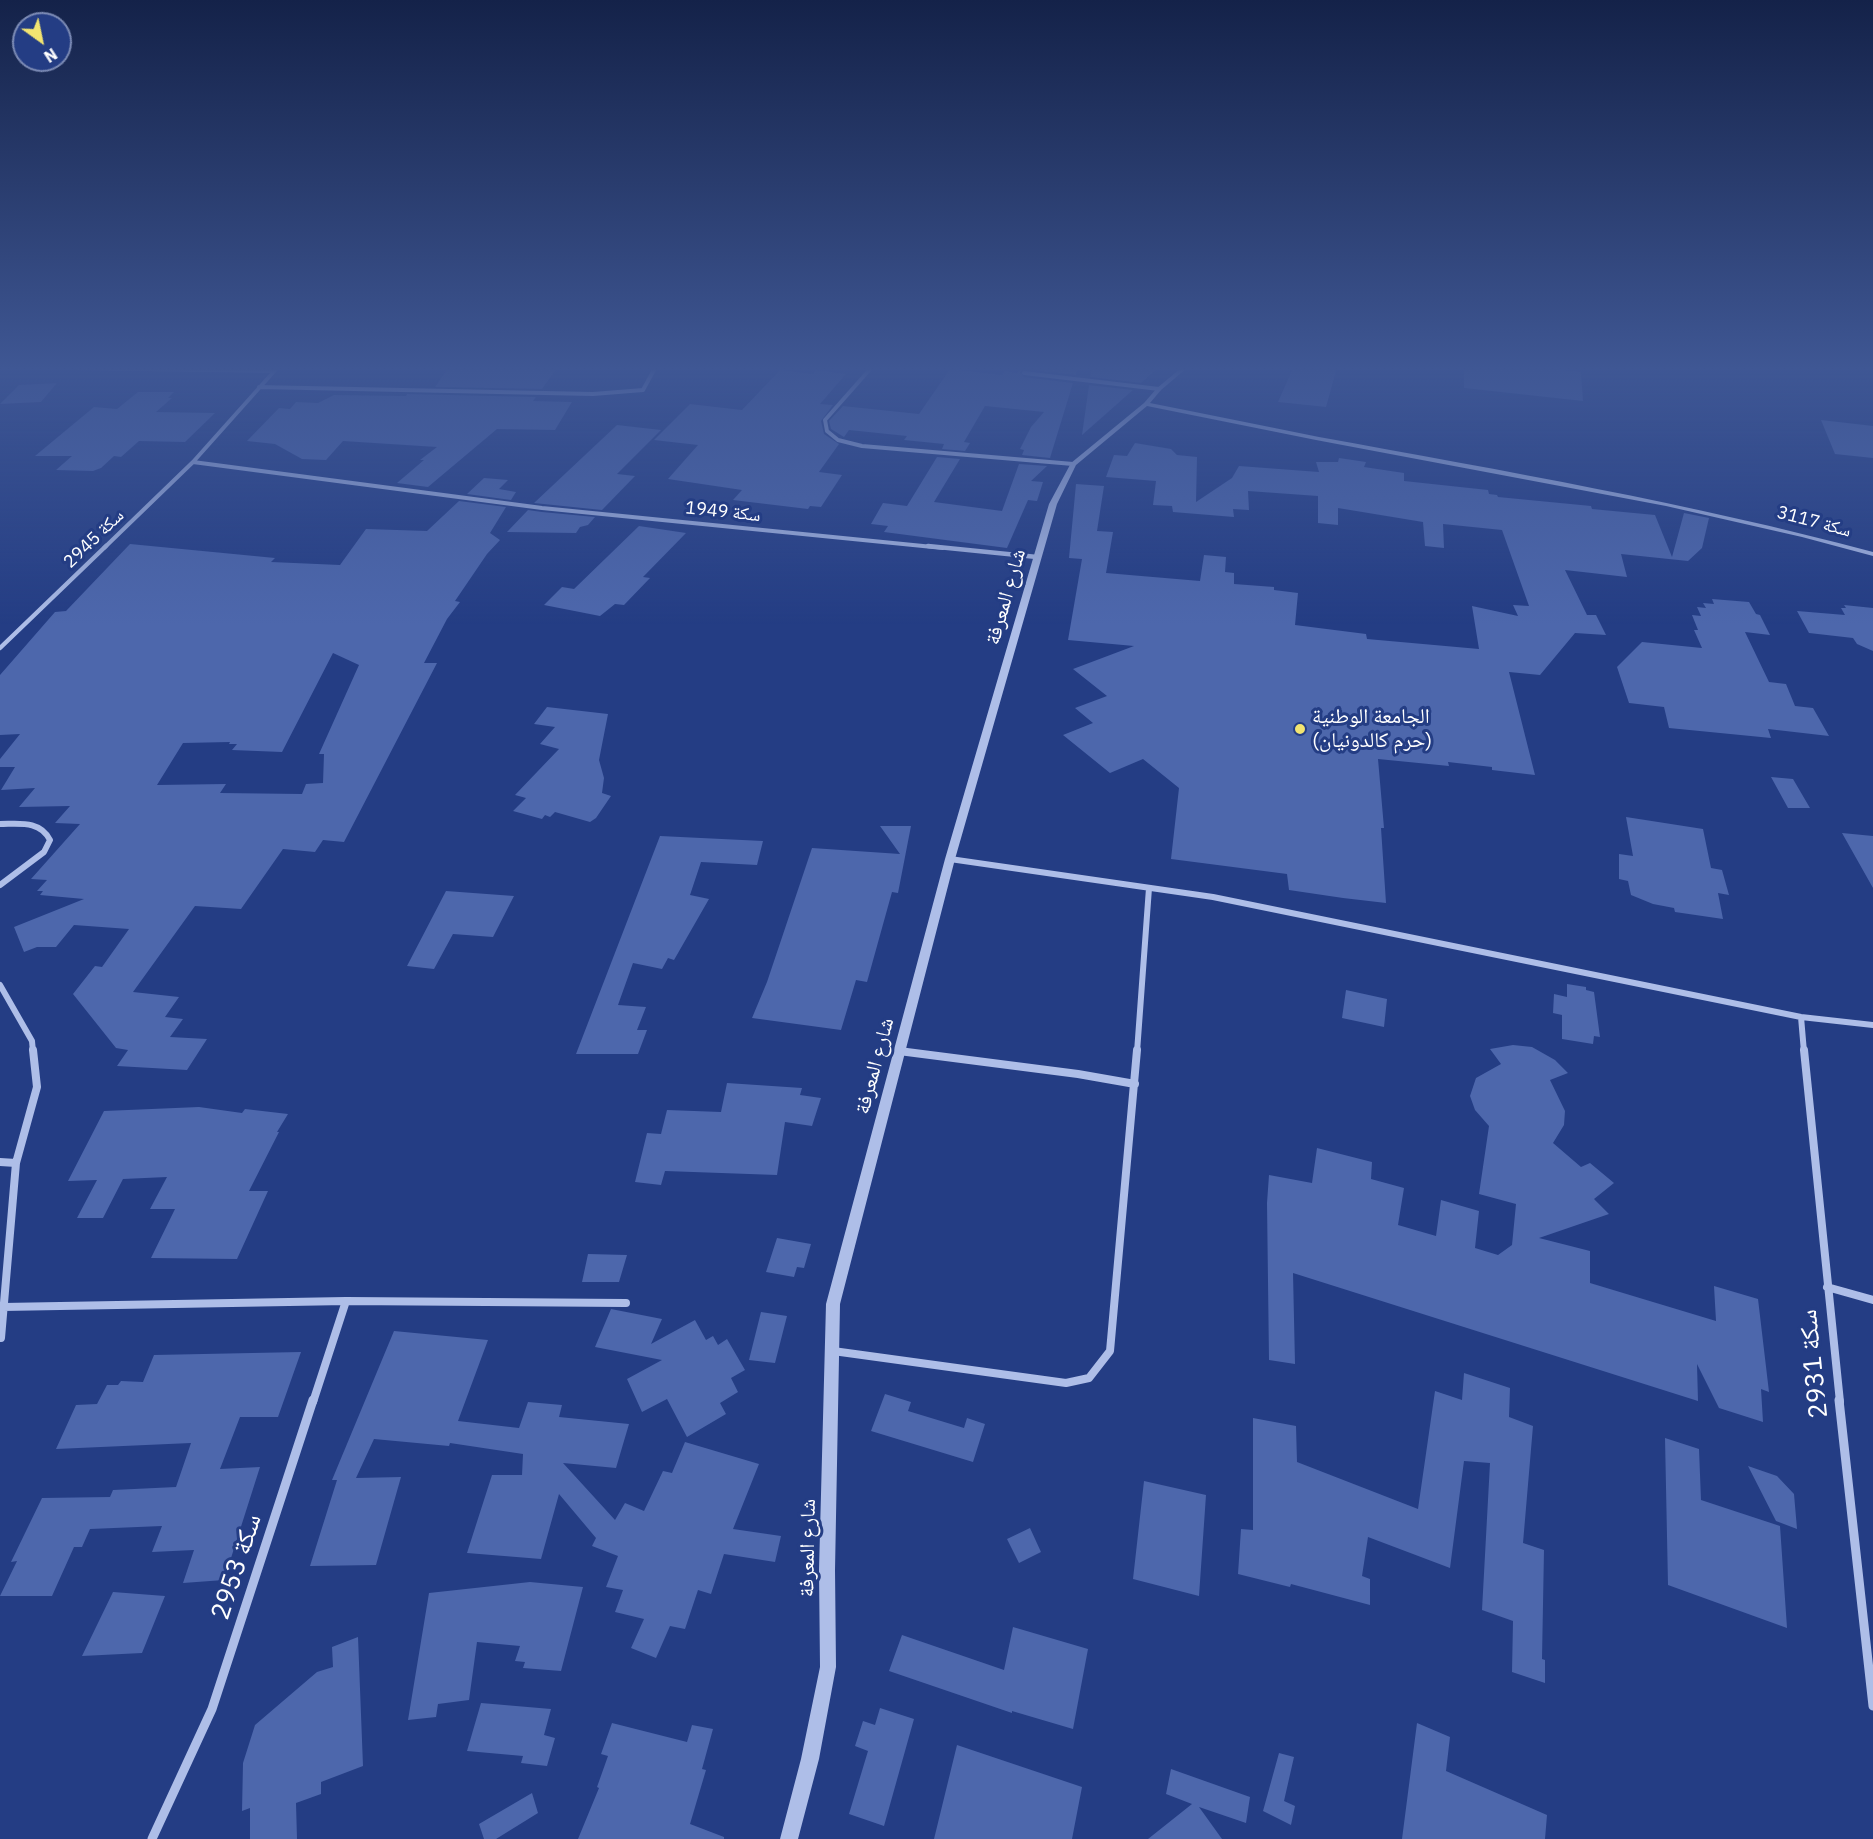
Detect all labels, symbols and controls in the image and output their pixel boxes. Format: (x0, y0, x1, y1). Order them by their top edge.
north arrow (12, 12, 72, 72)
text: N (40, 44, 61, 67)
street label: سكة 1949 (684, 497, 762, 527)
street label: سكة 3117 (1775, 502, 1853, 542)
street label: سكة 2945 (59, 505, 129, 573)
street label: شارع المعرفة (980, 546, 1032, 648)
place label: الجامعة الوطنية (حرم كالدونيان) (1312, 704, 1432, 754)
marker: الجامعة الوطنية (حرم كالدونيان) (1293, 722, 1307, 736)
street label: شارع المعرفة (850, 1015, 900, 1117)
street label: سكة 2931 (1793, 1308, 1835, 1420)
street label: شارع المعرفة (795, 1499, 821, 1597)
street label: سكة 2953 (205, 1510, 269, 1624)

